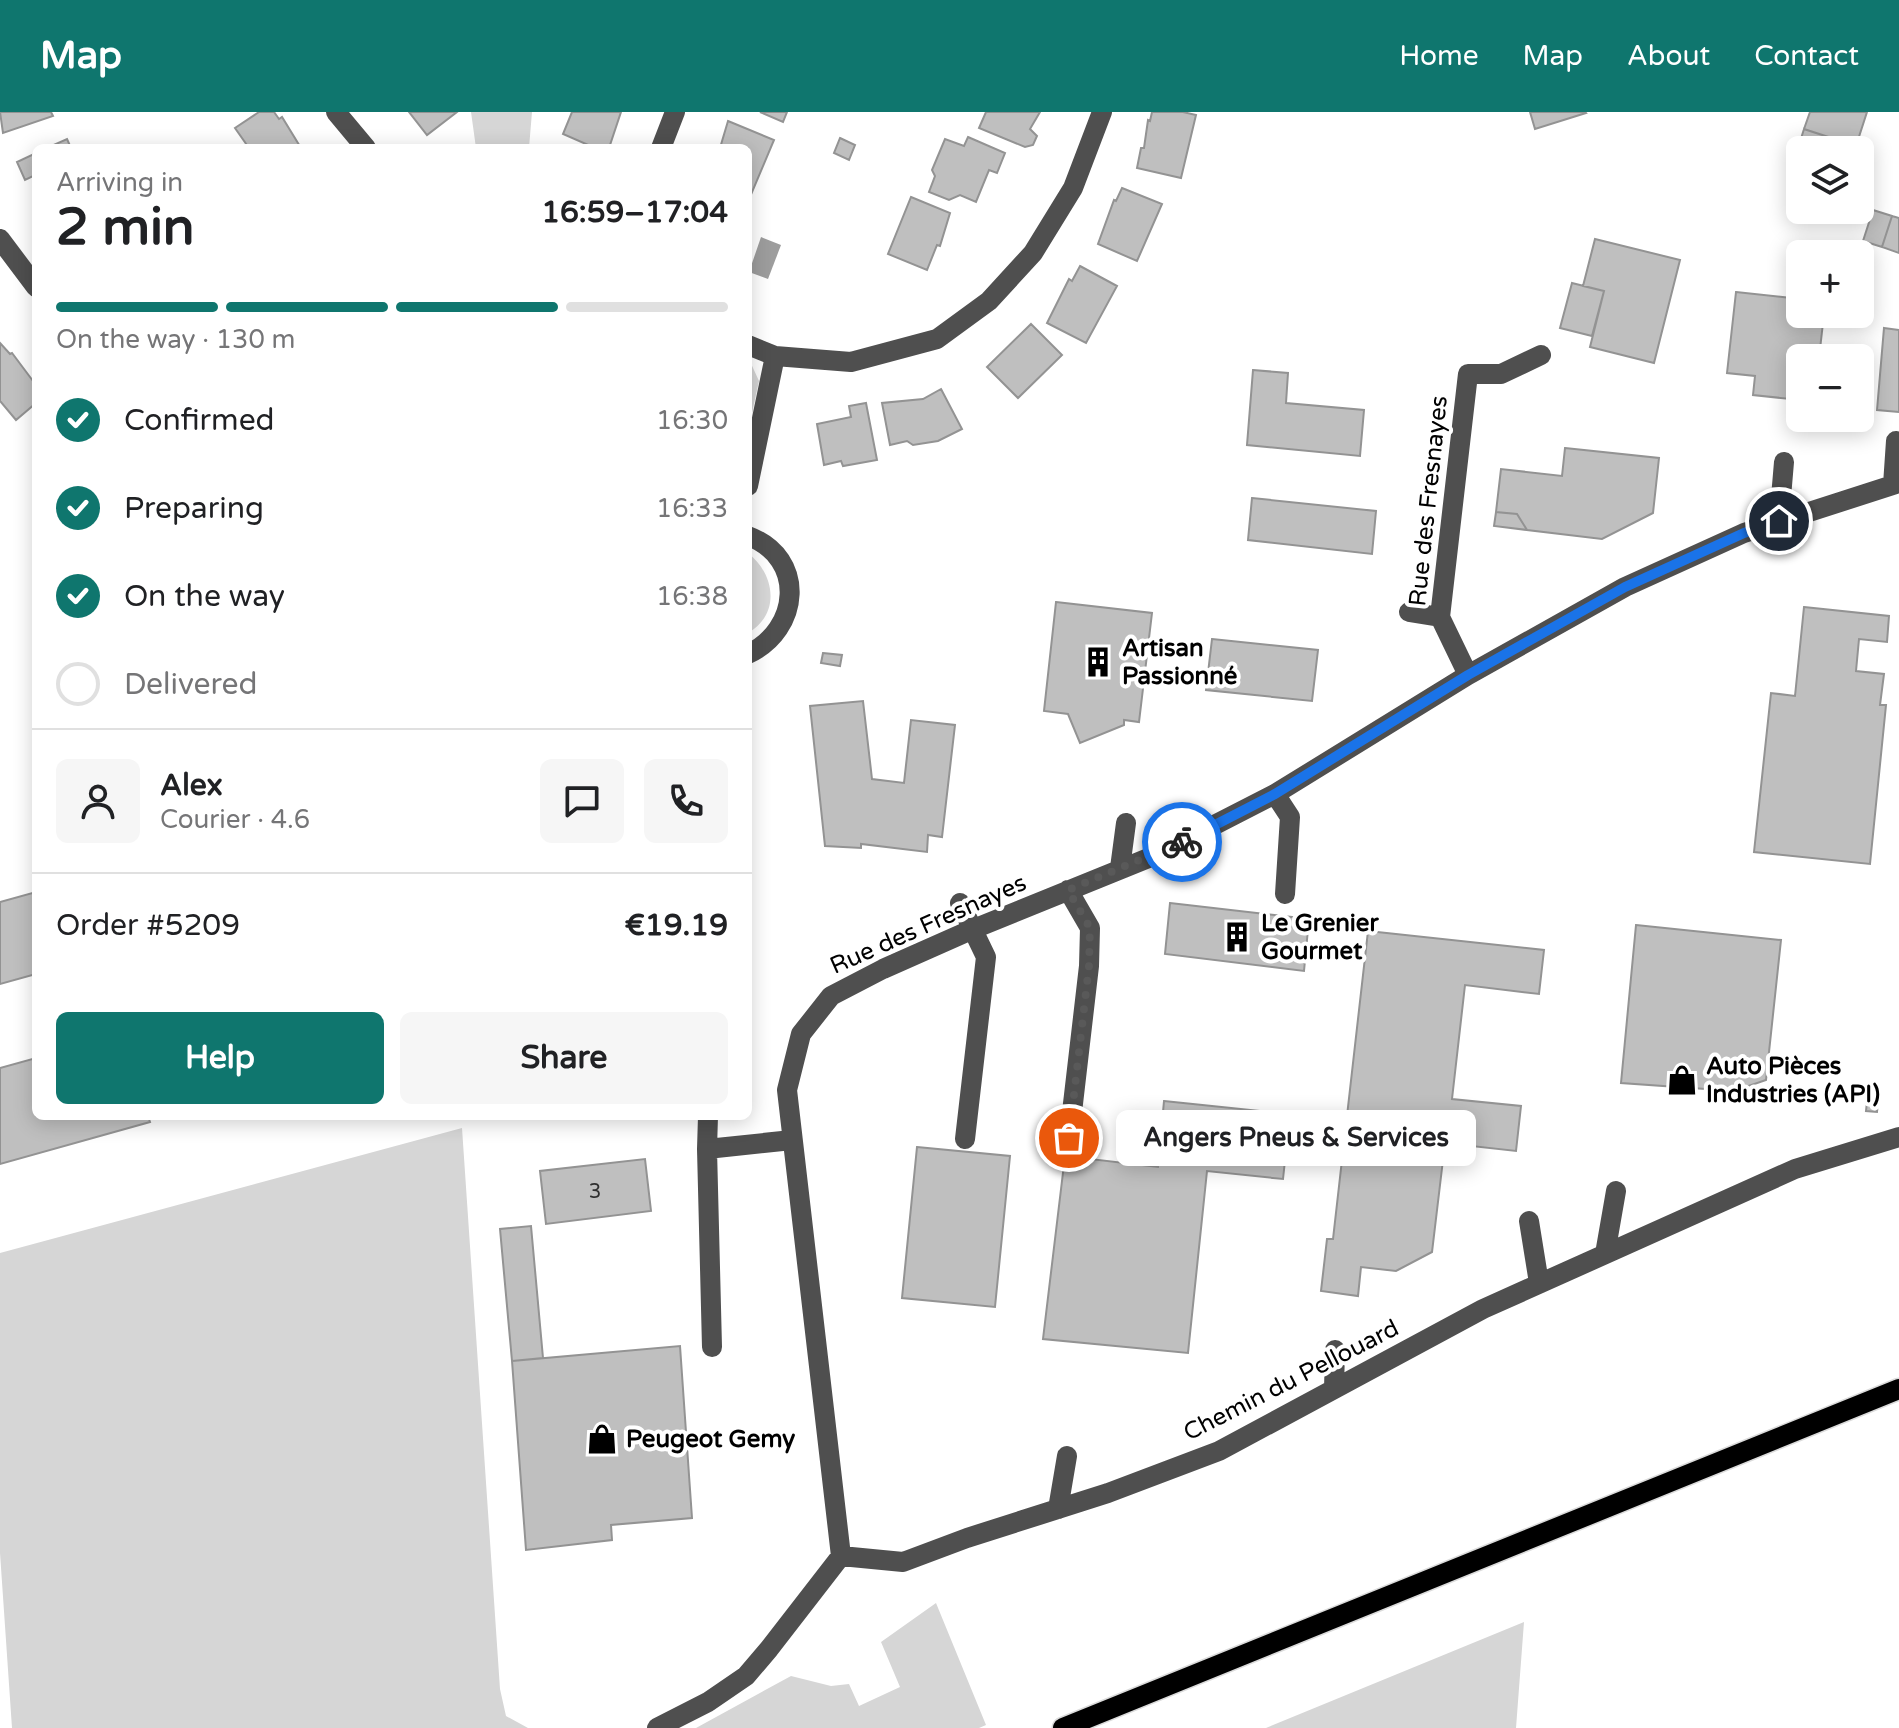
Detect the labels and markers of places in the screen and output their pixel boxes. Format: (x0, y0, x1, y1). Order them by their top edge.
pin (1745, 487, 1813, 555)
place label: Artisan Passionné (1122, 634, 1238, 691)
building icon: Artisan Passionné (1081, 645, 1115, 679)
place label: Le Grenier Gourmet (1261, 909, 1379, 966)
building icon: Le Grenier Gourmet (1220, 920, 1254, 954)
place label: Auto Pièces Industries (API) (1706, 1052, 1880, 1109)
shop icon: Auto Pièces Industries (API) (1665, 1063, 1699, 1097)
pin (1035, 1104, 1103, 1172)
callout: Angers Pneus & Services (1117, 1110, 1477, 1166)
shop icon: Peugeot Gemy (585, 1422, 619, 1456)
place label: Peugeot Gemy (626, 1425, 795, 1454)

